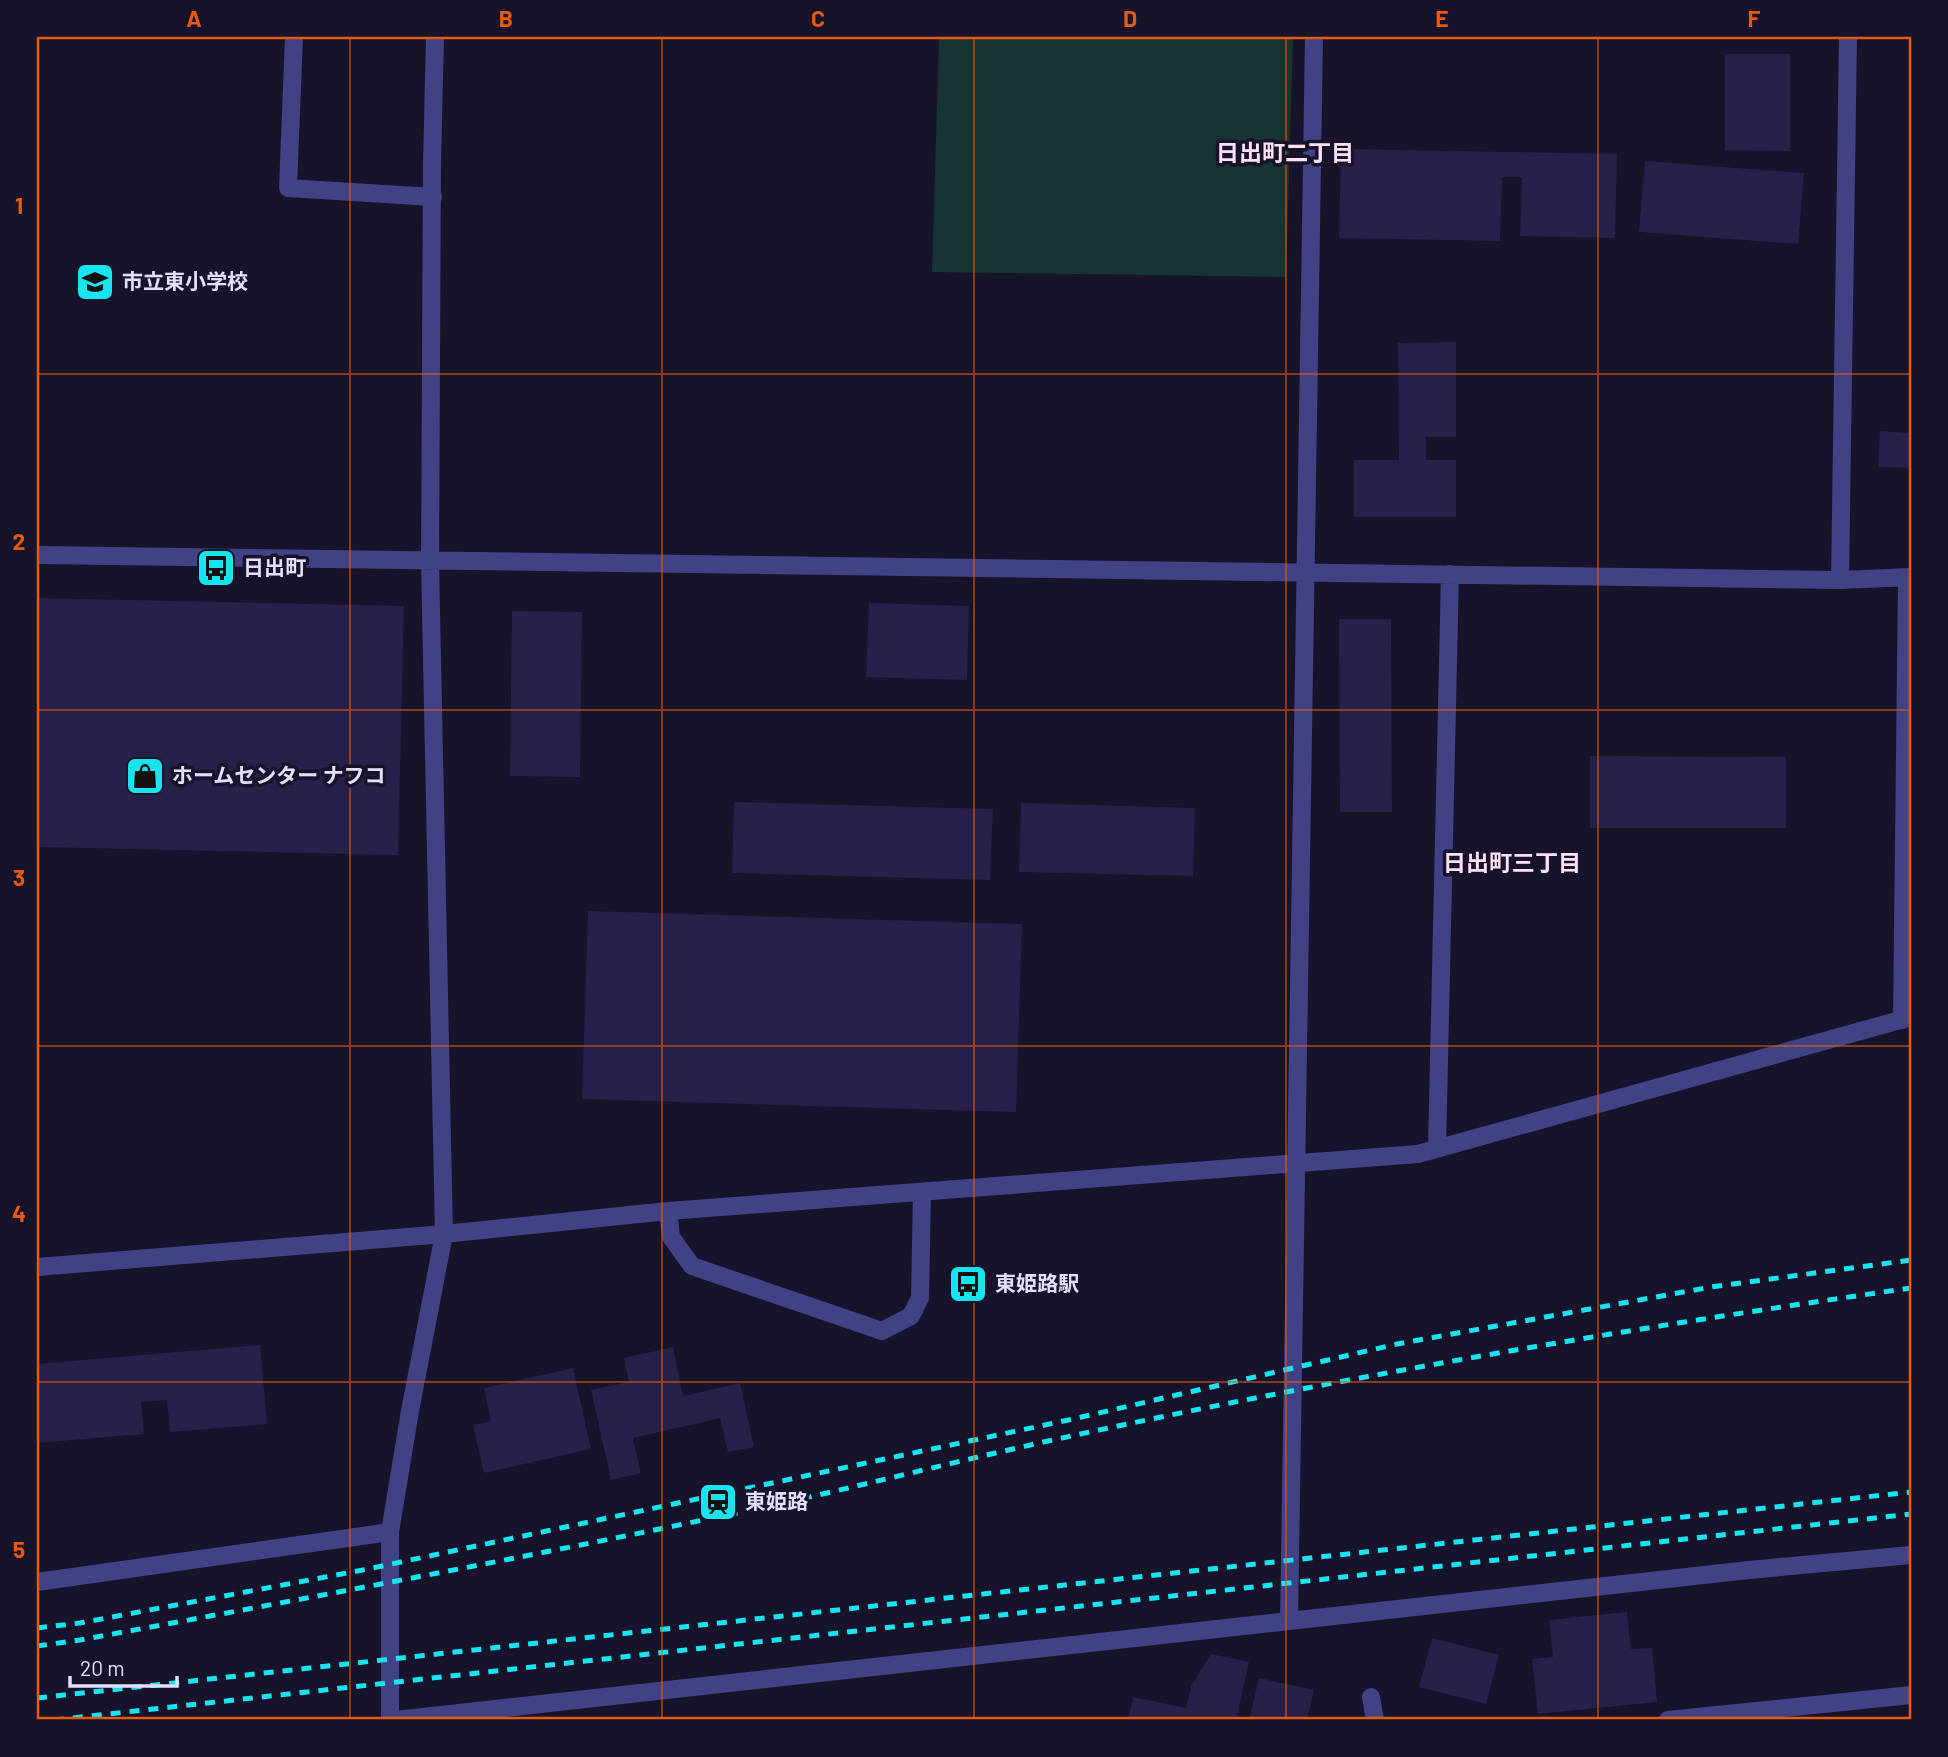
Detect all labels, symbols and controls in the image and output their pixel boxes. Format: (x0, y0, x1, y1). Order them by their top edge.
text: A (186, 4, 202, 32)
text: B (499, 4, 513, 32)
text: C (811, 4, 825, 32)
text: D (1123, 4, 1137, 32)
text: E (1435, 4, 1449, 32)
text: F (1748, 4, 1761, 32)
district label: 日出町二丁目 (1216, 138, 1354, 166)
text: 1 (15, 191, 23, 219)
school or university icon: 市立東小学校 (74, 261, 116, 303)
place label: 市立東小学校 (122, 268, 248, 293)
text: 2 (13, 527, 25, 555)
bus stop icon: 日出町 (195, 547, 237, 589)
place label: 日出町 (243, 554, 306, 579)
shop icon: ホームセンター ナフコ (124, 755, 166, 797)
place label: ホームセンター ナフコ (172, 762, 386, 787)
district label: 日出町三丁目 (1443, 848, 1581, 876)
text: 3 (13, 863, 25, 891)
text: 4 (12, 1199, 26, 1227)
bus stop icon: 東姫路駅 (947, 1263, 989, 1305)
place label: 東姫路駅 (995, 1270, 1079, 1295)
station icon: 東姫路 (697, 1481, 739, 1523)
place label: 東姫路 (745, 1488, 808, 1513)
text: 5 (13, 1535, 25, 1563)
scale bar (70, 1645, 177, 1689)
text: 20 m (80, 1655, 125, 1680)

